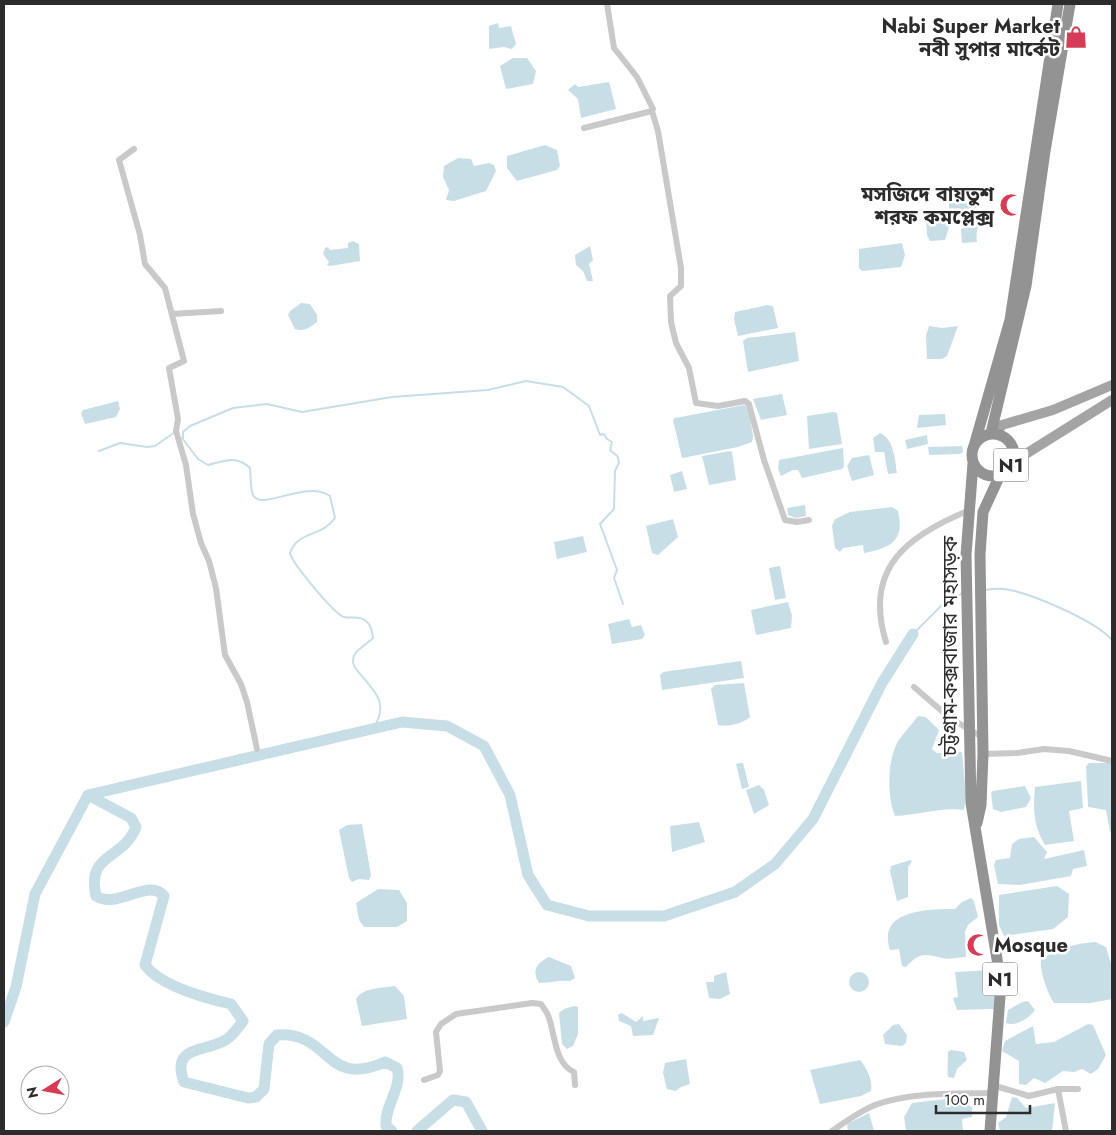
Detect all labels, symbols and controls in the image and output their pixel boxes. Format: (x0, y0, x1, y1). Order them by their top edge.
place label: Nabi Super Market নবী সুপার মার্কেট (882, 12, 1061, 64)
shop icon: Nabi Super Market নবী সুপার মার্কেট (1063, 24, 1089, 50)
place label: মসজিদে বায়তুশ শরফ কমপ্লেক্স (860, 180, 995, 232)
mosque icon: মসজিদে বায়তুশ শরফ কমপ্লেক্স (998, 192, 1024, 218)
road number: N1 (994, 448, 1028, 482)
street label: চট্টগ্রাম-কক্সবাজার মহাসড়ক (936, 535, 965, 757)
place label: Mosque (994, 931, 1068, 960)
mosque icon: Mosque (965, 932, 991, 958)
road number: N1 (982, 962, 1018, 996)
north arrow (20, 1065, 70, 1115)
scale bar (936, 1082, 1030, 1114)
text: N (21, 1085, 43, 1100)
text: 100 m (944, 1089, 985, 1111)

